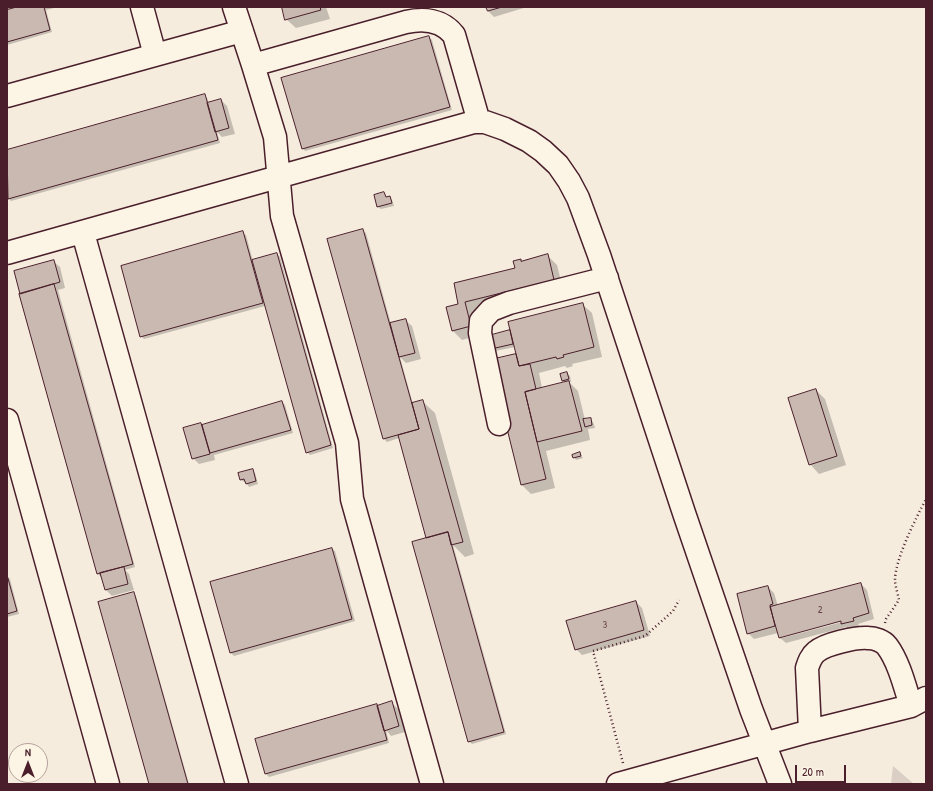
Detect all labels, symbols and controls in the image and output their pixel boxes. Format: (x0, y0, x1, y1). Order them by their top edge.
house number: 2 (818, 604, 822, 616)
house number: 3 (603, 619, 607, 631)
north arrow (8, 743, 48, 783)
text: N (25, 745, 31, 759)
scale bar (797, 757, 848, 783)
text: 20 m (802, 763, 824, 780)

